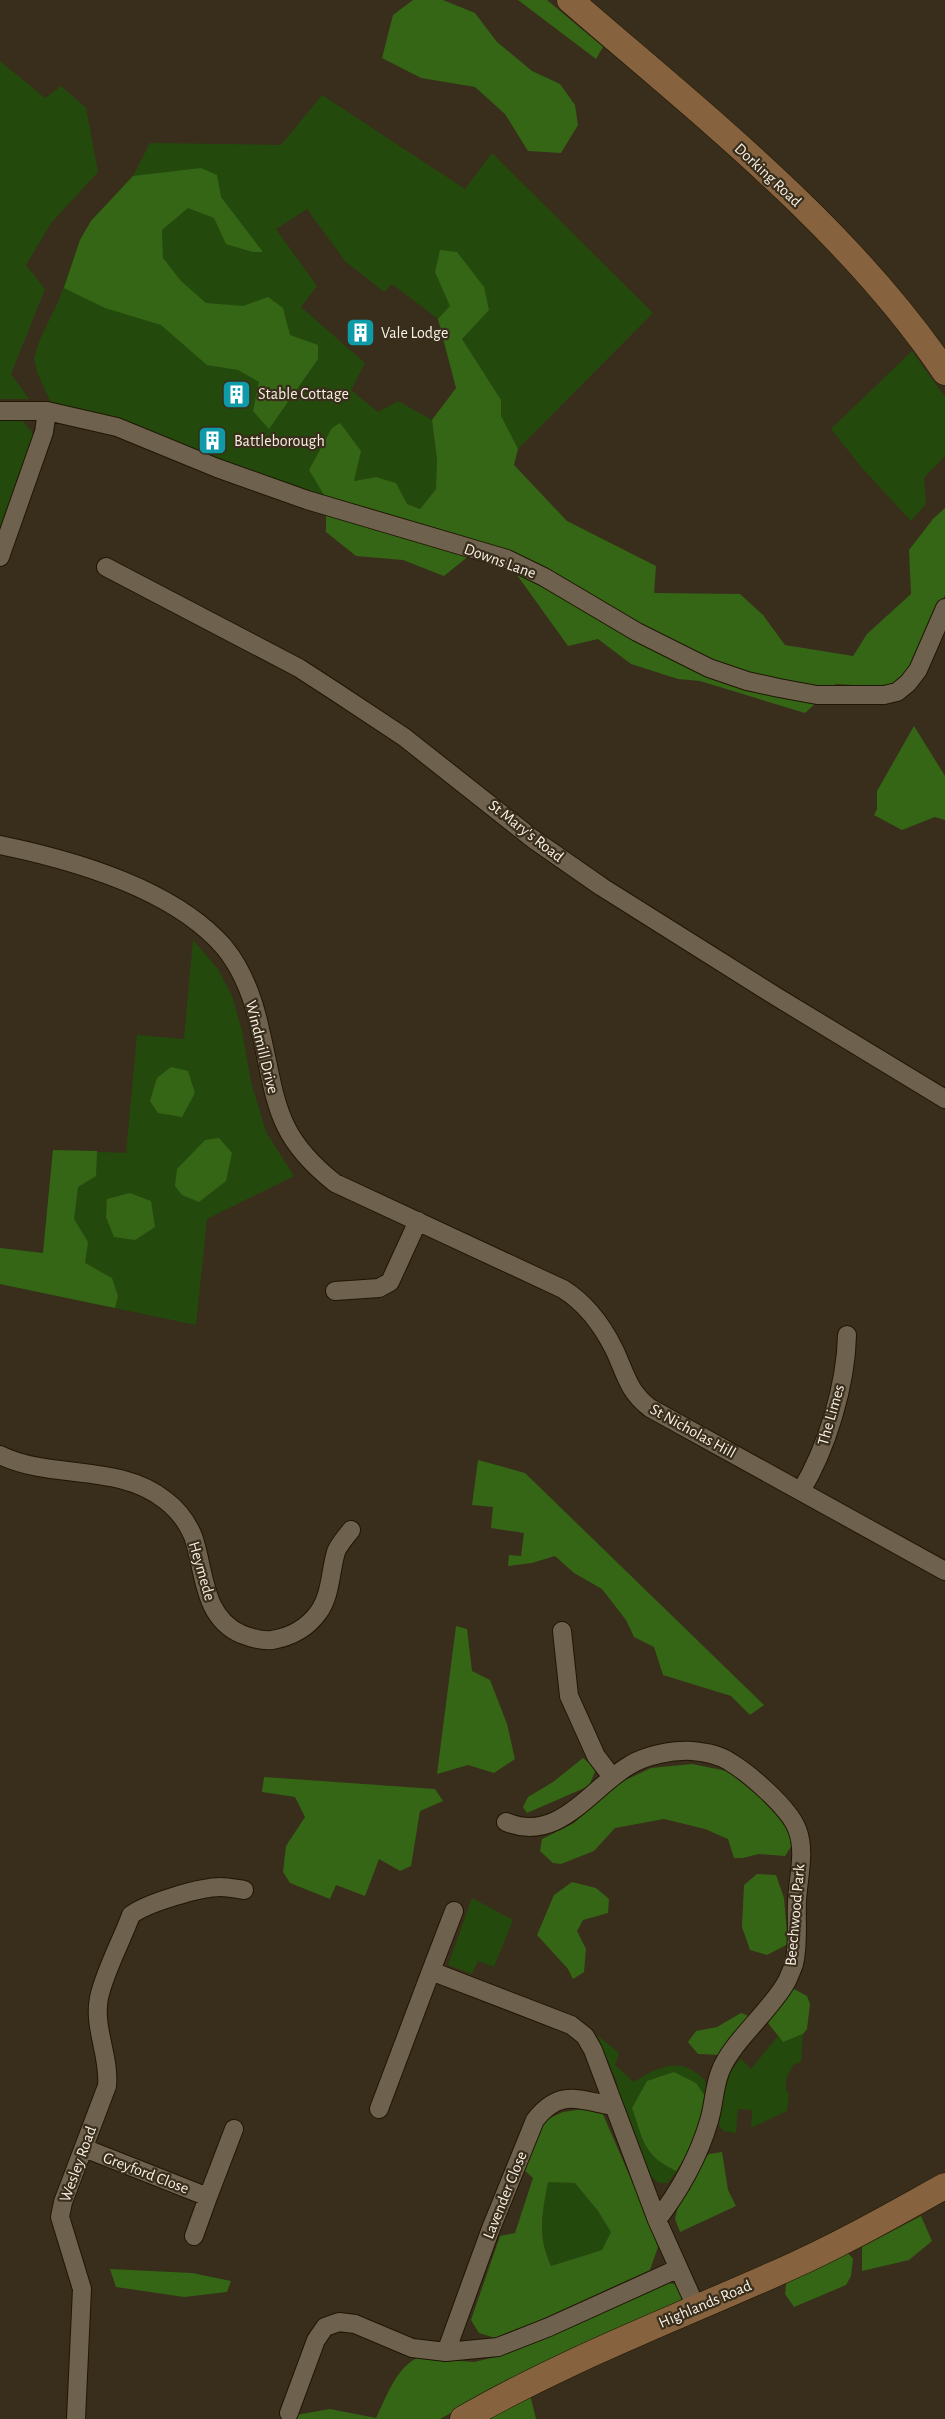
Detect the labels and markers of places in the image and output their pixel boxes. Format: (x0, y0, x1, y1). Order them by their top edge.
building icon: Vale Lodge (344, 317, 376, 349)
place label: Vale Lodge (381, 325, 448, 341)
building icon: Stable Cottage (221, 378, 253, 410)
place label: Stable Cottage (258, 386, 349, 402)
building icon: Battleborough (197, 425, 229, 457)
place label: Battleborough (234, 433, 325, 449)

